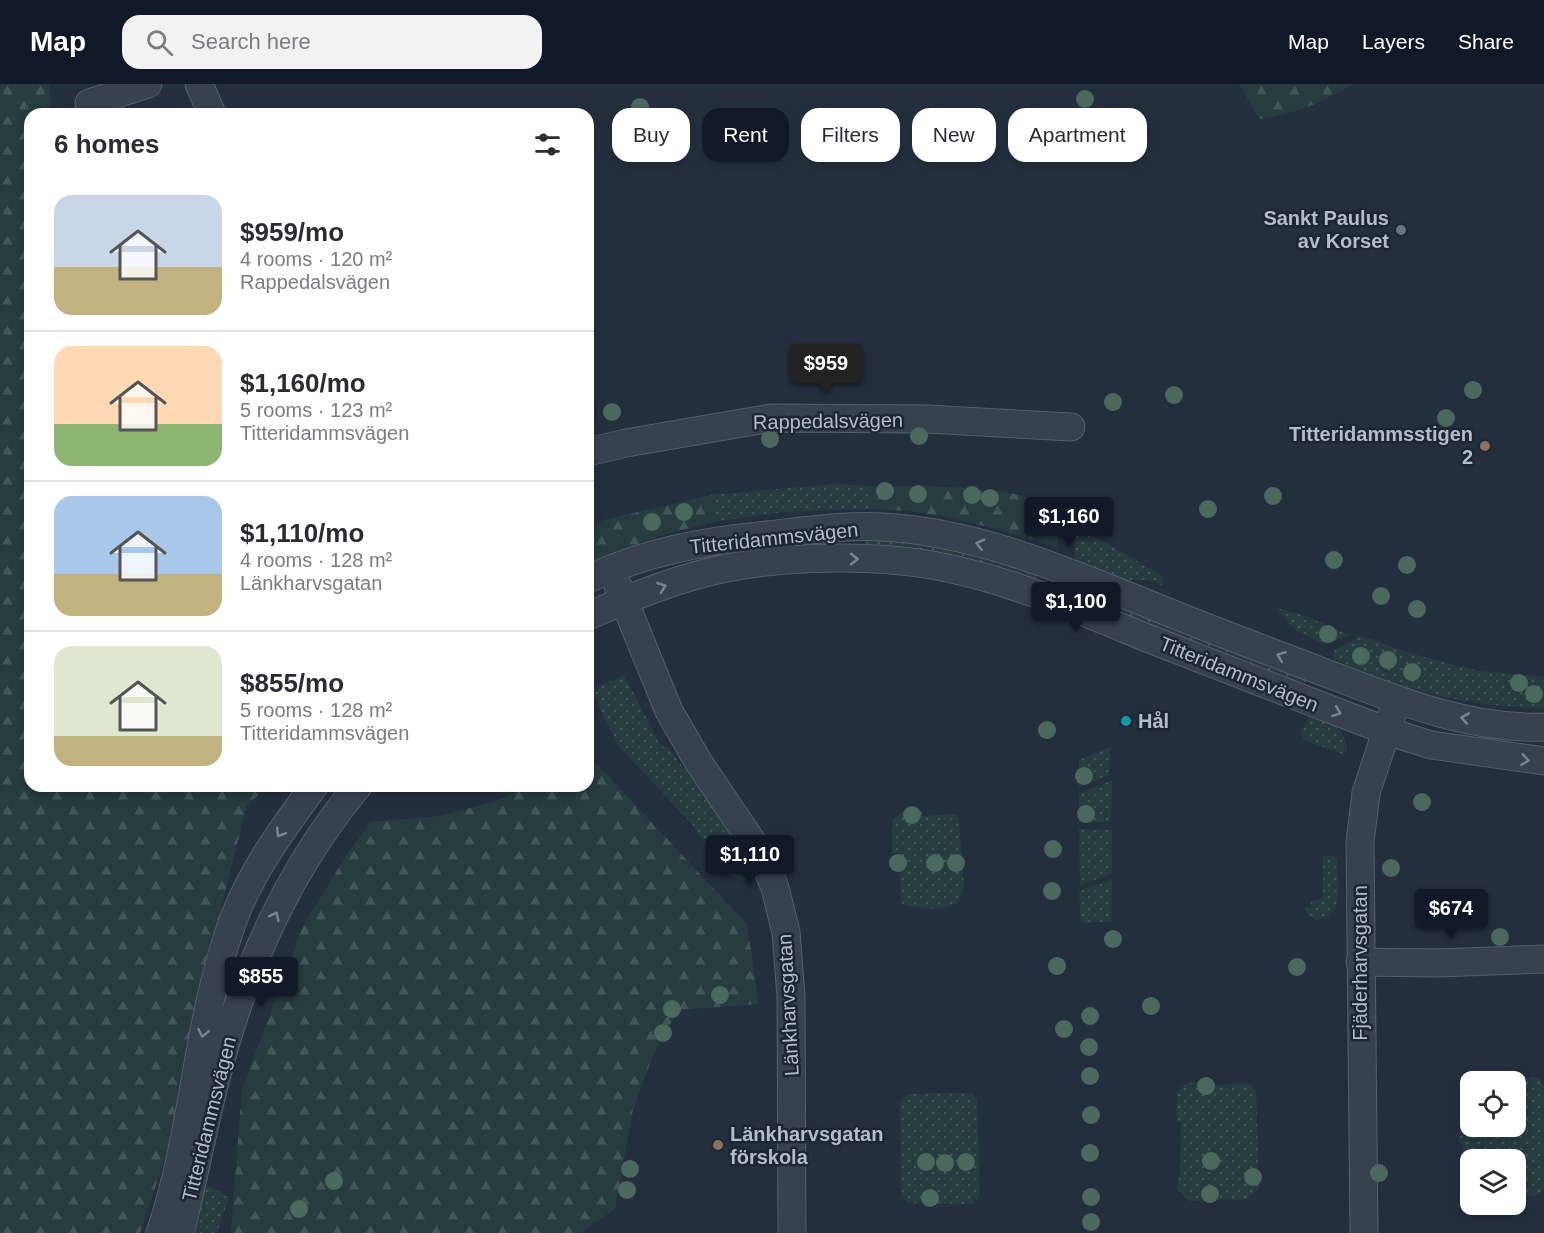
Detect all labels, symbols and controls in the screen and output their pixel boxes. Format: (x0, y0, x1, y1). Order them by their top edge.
search box (122, 15, 542, 69)
text: Map (30, 26, 86, 57)
icon: search (143, 26, 176, 59)
text: Search here (191, 29, 311, 54)
text: Map (1288, 30, 1329, 53)
text: Layers (1362, 30, 1425, 53)
text: Share (1458, 30, 1514, 53)
chip: Buy (612, 108, 690, 162)
chip: Rent (702, 108, 789, 162)
chip: Filters (801, 108, 900, 162)
chip: New (912, 108, 996, 162)
chip: Apartment (1008, 108, 1147, 162)
icon: filters (531, 128, 564, 161)
text: 6 homes (54, 129, 160, 159)
place label: Sankt Paulus av Korset (1263, 207, 1389, 252)
text: $959/mo (240, 217, 344, 247)
icon: home (102, 219, 174, 291)
marker: Sankt Paulus av Korset (1394, 223, 1408, 237)
text: 4 rooms · 120 m² (240, 248, 392, 270)
text: Rappedalsvägen (240, 271, 390, 293)
pin: $959 (790, 344, 862, 395)
text: $959 (804, 352, 848, 374)
text: $1,160/mo (240, 368, 366, 398)
icon: home (102, 370, 174, 442)
text: 5 rooms · 123 m² (240, 399, 392, 421)
street label: Rappedalsvägen (753, 409, 903, 433)
text: Titteridammsvägen (240, 422, 409, 444)
place label: Titteridammsstigen 2 (1289, 423, 1473, 468)
marker: Titteridammsstigen 2 (1478, 439, 1492, 453)
pin: $1,160 (1020, 497, 1118, 548)
text: $1,160 (1038, 505, 1100, 527)
text: $1,110/mo (240, 518, 364, 548)
street label: Titteridammsvägen (689, 518, 859, 558)
icon: home (102, 520, 174, 592)
one-way arrow (975, 538, 985, 551)
text: 4 rooms · 128 m² (240, 549, 392, 571)
one-way arrow (849, 553, 858, 565)
text: Länkharvsgatan (240, 572, 382, 594)
one-way arrow (656, 582, 667, 595)
pin: $1,100 (1027, 582, 1125, 633)
text: $1,100 (1045, 590, 1107, 612)
street label: Titteridammsvägen (1156, 632, 1322, 716)
one-way arrow (1276, 650, 1287, 663)
text: $855/mo (240, 668, 344, 698)
icon: home (102, 670, 174, 742)
text: 5 rooms · 128 m² (240, 699, 392, 721)
one-way arrow (1331, 705, 1342, 718)
place label: Hål (1138, 710, 1169, 732)
one-way arrow (1460, 713, 1470, 725)
marker: Hål (1119, 714, 1133, 728)
text: Titteridammsvägen (240, 722, 409, 744)
one-way arrow (1521, 753, 1530, 765)
one-way arrow (277, 827, 288, 838)
pin: $1,110 (701, 835, 799, 886)
text: $1,110 (720, 843, 780, 865)
street label: Fjäderharvsgatan (1349, 885, 1371, 1041)
pin: $674 (1415, 889, 1487, 940)
text: $674 (1429, 897, 1473, 919)
one-way arrow (267, 912, 279, 923)
street label: Länkharvsgatan (773, 933, 803, 1077)
pin: $855 (225, 957, 297, 1008)
text: $855 (239, 965, 283, 987)
one-way arrow (197, 1028, 210, 1038)
street label: Titteridammsvägen (178, 1034, 240, 1204)
map controls (1460, 1071, 1526, 1215)
button: locate (1460, 1071, 1526, 1137)
place label: Länkharvsgatan förskola (730, 1123, 883, 1168)
marker: Länkharvsgatan förskola (711, 1138, 725, 1152)
button: layers (1460, 1149, 1526, 1215)

